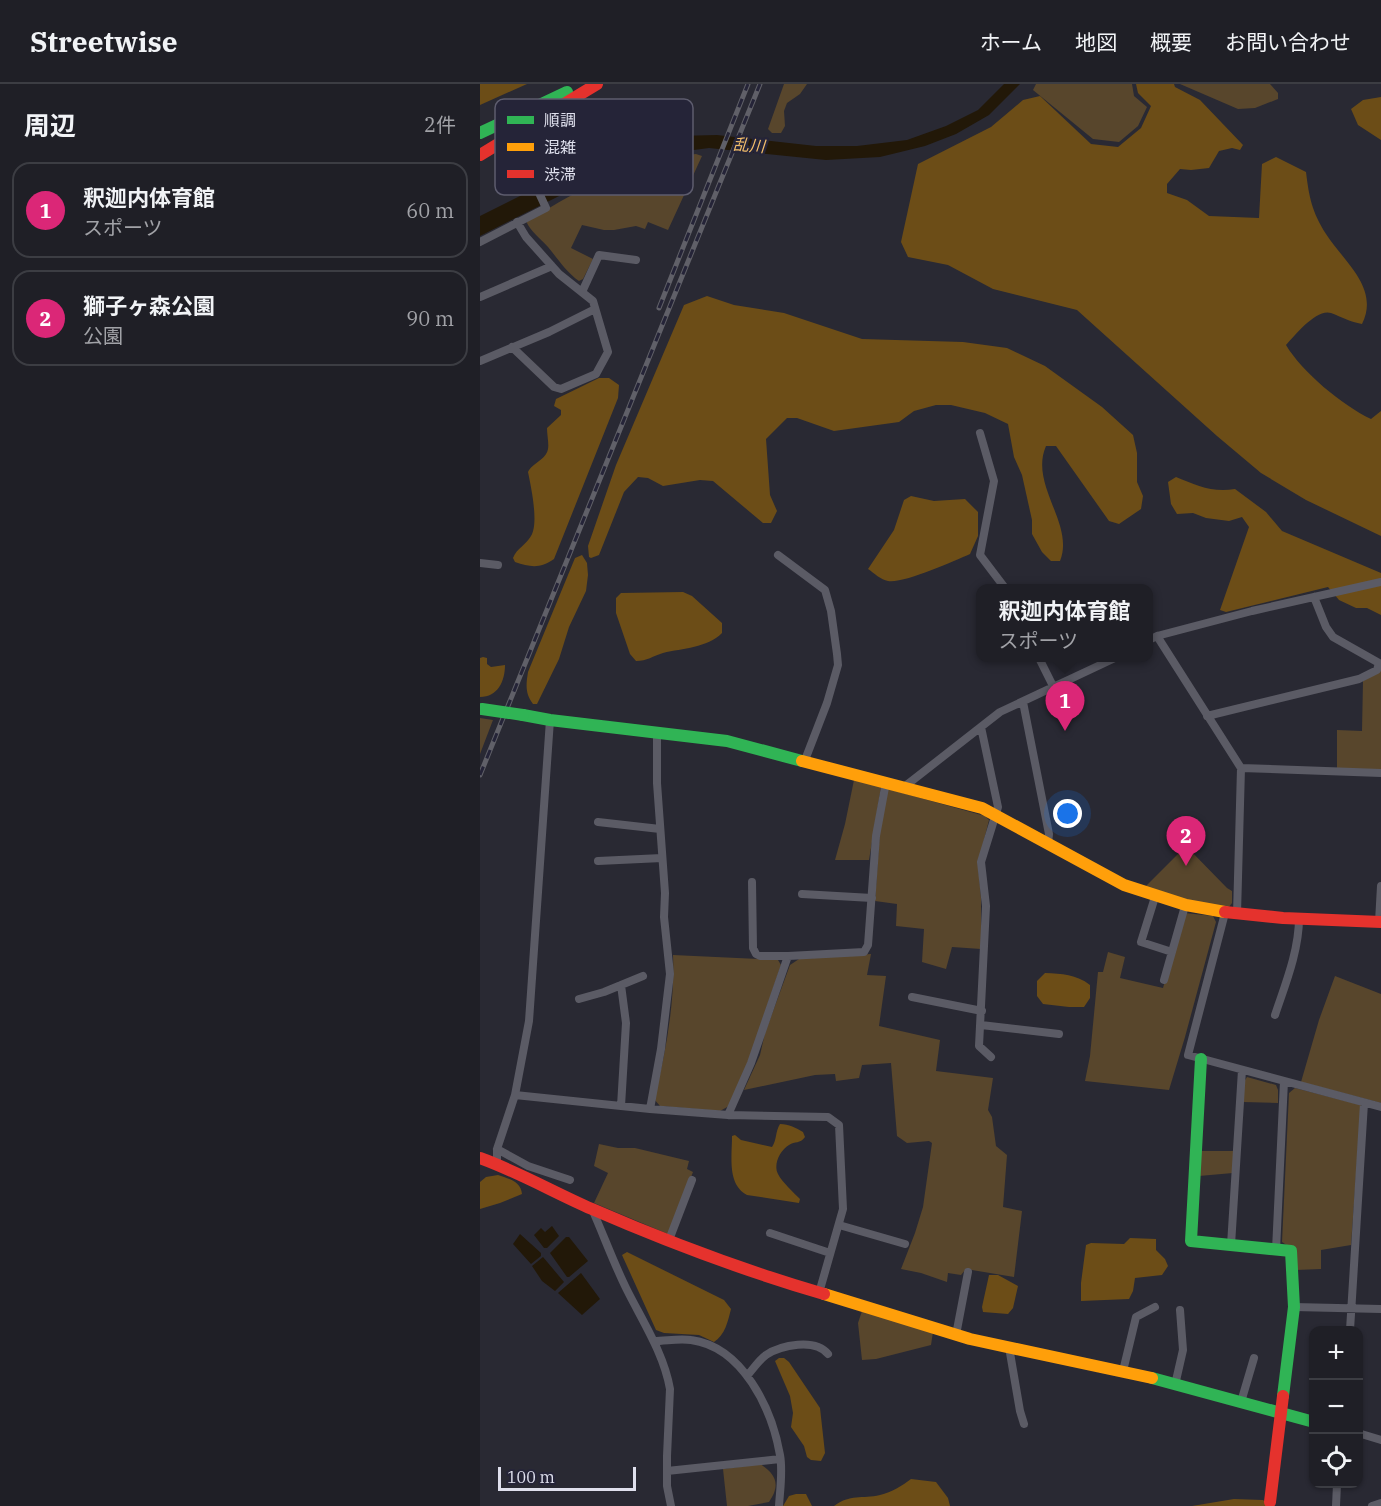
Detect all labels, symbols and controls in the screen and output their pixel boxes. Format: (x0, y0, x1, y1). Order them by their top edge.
text: Streetwise (30, 23, 177, 60)
text: ホーム (980, 28, 1042, 56)
text: 地図 (1075, 28, 1117, 56)
text: 概要 (1150, 28, 1192, 56)
text: お問い合わせ (1225, 28, 1351, 56)
legend (495, 99, 693, 195)
text: 周辺 (24, 108, 76, 142)
text: 順調 (544, 110, 576, 130)
text: 2件 (424, 111, 456, 138)
water label: 乱川 (732, 134, 768, 156)
text: 混雑 (544, 137, 576, 157)
text: 渋滞 (544, 164, 576, 184)
text: 釈迦内体育館 (83, 183, 215, 212)
text: 1 (40, 197, 52, 224)
text: 60 m (406, 197, 454, 224)
text: スポーツ (83, 214, 163, 241)
text: 獅子ヶ森公園 (83, 291, 215, 320)
text: 2 (40, 305, 52, 332)
text: 90 m (406, 305, 454, 332)
text: 公園 (83, 322, 123, 349)
popup (976, 584, 1153, 662)
text: 釈迦内体育館 (998, 596, 1131, 625)
text: スポーツ (998, 627, 1078, 654)
pin: 1 (1046, 682, 1084, 731)
your location (1053, 799, 1082, 828)
pin: 2 (1166, 816, 1206, 866)
map controls (1309, 1326, 1363, 1488)
button: + (1309, 1326, 1363, 1380)
button: − (1309, 1380, 1363, 1434)
button: locate (1309, 1434, 1363, 1488)
scale bar (498, 1464, 636, 1492)
text: 100 m (507, 1467, 555, 1487)

